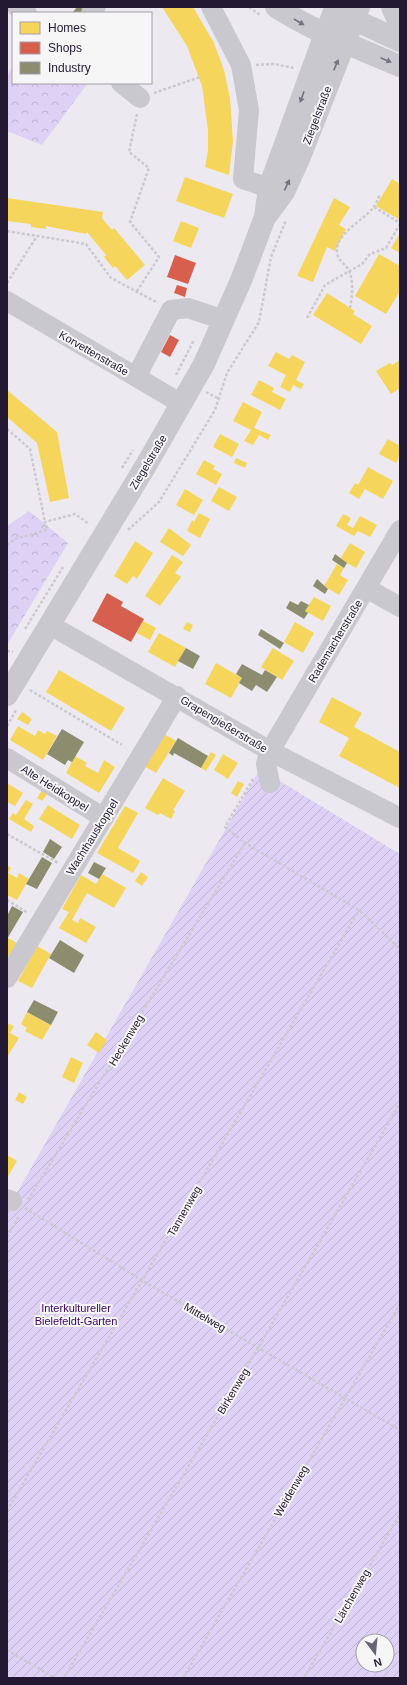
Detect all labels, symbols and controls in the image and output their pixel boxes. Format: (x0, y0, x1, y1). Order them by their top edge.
legend (12, 12, 152, 84)
one-way arrow (294, 18, 305, 25)
text: Homes (48, 21, 86, 35)
text: Shops (48, 41, 82, 55)
one-way arrow (380, 57, 392, 63)
one-way arrow (334, 58, 340, 70)
text: Industry (48, 61, 91, 75)
street label: Ziegelstraße (300, 84, 334, 146)
one-way arrow (298, 92, 304, 104)
one-way arrow (284, 180, 290, 191)
street label: Korvettenstraße (57, 328, 131, 378)
street label: Ziegelstraße (127, 433, 169, 491)
street label: Rademacherstraße (306, 598, 364, 684)
street label: Grapengießerstraße (178, 693, 270, 755)
street label: Alte Heidkoppel (19, 762, 91, 814)
street label: Wachthauskoppel (64, 797, 120, 877)
street label: Heckenweg (106, 1012, 146, 1068)
street label: Tannenweg (165, 1184, 203, 1238)
street label: Mittelweg (182, 1300, 228, 1334)
park label: Interkultureller Bielefeldt-Garten (35, 1302, 117, 1327)
street label: Birkenweg (215, 1366, 251, 1416)
street label: Weidenweg (271, 1463, 311, 1519)
street label: Lärchenweg (332, 1567, 372, 1625)
north arrow (355, 1633, 395, 1673)
text: N (372, 1656, 383, 1669)

